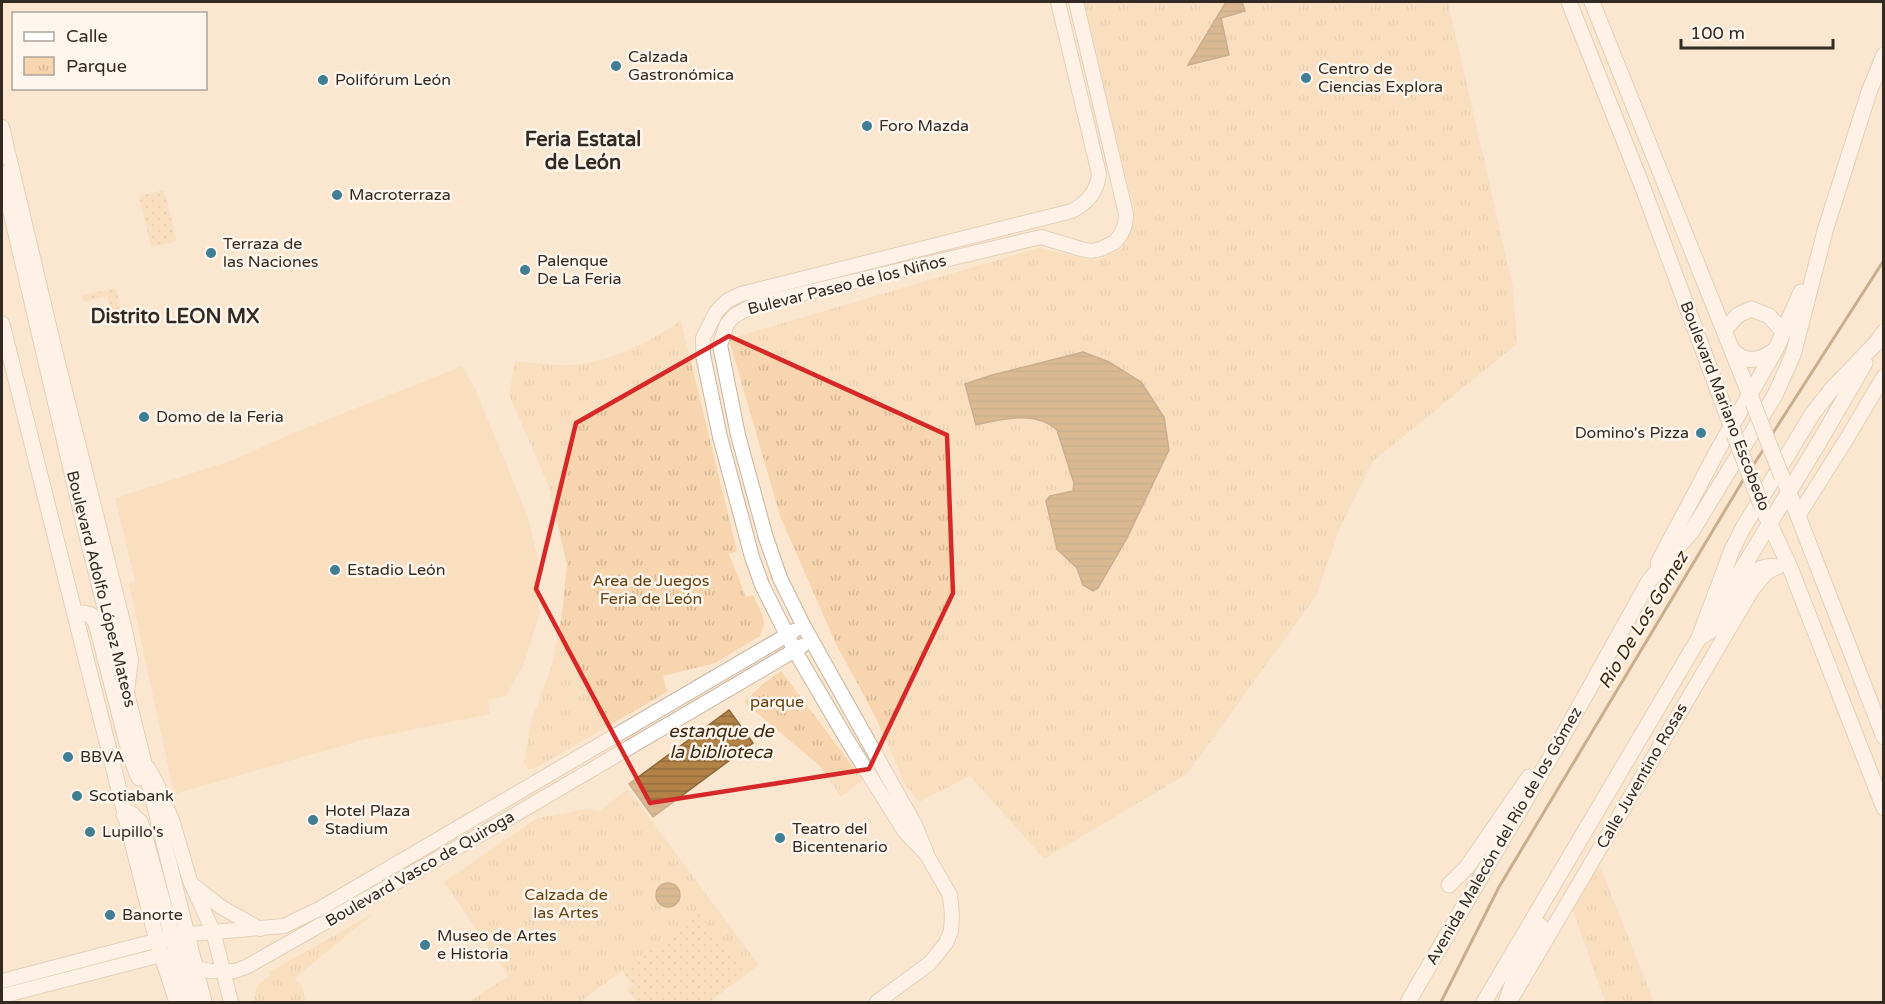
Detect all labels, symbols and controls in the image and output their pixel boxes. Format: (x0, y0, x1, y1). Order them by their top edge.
legend (12, 12, 207, 90)
scale bar (1681, 12, 1832, 50)
text: 100 m (1690, 22, 1745, 44)
text: Calle (66, 25, 108, 47)
place label: Calzada Gastronómica (628, 47, 734, 85)
text: Parque (66, 55, 127, 77)
marker: Calzada Gastronómica (609, 59, 623, 73)
place label: Centro de Ciencias Explora (1318, 59, 1443, 97)
place label: Polifórum León (335, 70, 451, 90)
marker: Centro de Ciencias Explora (1299, 71, 1313, 85)
marker: Polifórum León (316, 73, 330, 87)
place label: Foro Mazda (879, 116, 969, 136)
marker: Foro Mazda (860, 119, 874, 133)
district label: Feria Estatal de León (525, 128, 641, 175)
place label: Macroterraza (349, 185, 451, 205)
marker: Macroterraza (330, 188, 344, 202)
place label: Terraza de las Naciones (223, 234, 318, 272)
marker: Terraza de las Naciones (204, 246, 218, 260)
place label: Palenque De La Feria (537, 251, 622, 289)
street label: Bulevar Paseo de los Niños (746, 251, 948, 319)
marker: Palenque De La Feria (518, 263, 532, 277)
street label: Boulevard Mariano Escobedo (1676, 298, 1774, 514)
district label: Distrito LEON MX (91, 305, 259, 329)
place label: Domo de la Feria (156, 407, 284, 427)
marker: Domo de la Feria (137, 410, 151, 424)
place label: Domino's Pizza (1575, 423, 1689, 443)
marker: Domino's Pizza (1694, 426, 1708, 440)
street label: Boulevard Adolfo López Mateos (62, 469, 140, 709)
water label: Rio De Los Gomez (1593, 546, 1694, 692)
place label: Estadio León (347, 560, 446, 580)
marker: Estadio León (328, 563, 342, 577)
park label: Area de Juegos Feria de León (592, 571, 710, 609)
park label: parque (750, 692, 804, 712)
street label: Calle Juventino Rosas (1592, 700, 1692, 852)
street label: Avenida Malecón del Río de los Gómez (1422, 704, 1586, 968)
water label: estanque de la biblioteca (668, 720, 775, 763)
place label: BBVA (80, 747, 124, 767)
marker: BBVA (61, 750, 75, 764)
place label: Scotiabank (89, 786, 174, 806)
marker: Scotiabank (70, 789, 84, 803)
place label: Hotel Plaza Stadium (325, 801, 410, 839)
street label: Boulevard Vasco de Quiroga (322, 807, 518, 931)
marker: Hotel Plaza Stadium (306, 813, 320, 827)
place label: Teatro del Bicentenario (792, 819, 888, 857)
place label: Lupillo's (102, 822, 164, 842)
marker: Lupillo's (83, 825, 97, 839)
marker: Teatro del Bicentenario (773, 831, 787, 845)
park label: Calzada de las Artes (524, 885, 608, 923)
place label: Banorte (122, 905, 183, 925)
marker: Banorte (103, 908, 117, 922)
place label: Museo de Artes e Historia (437, 926, 557, 964)
marker: Museo de Artes e Historia (418, 938, 432, 952)

